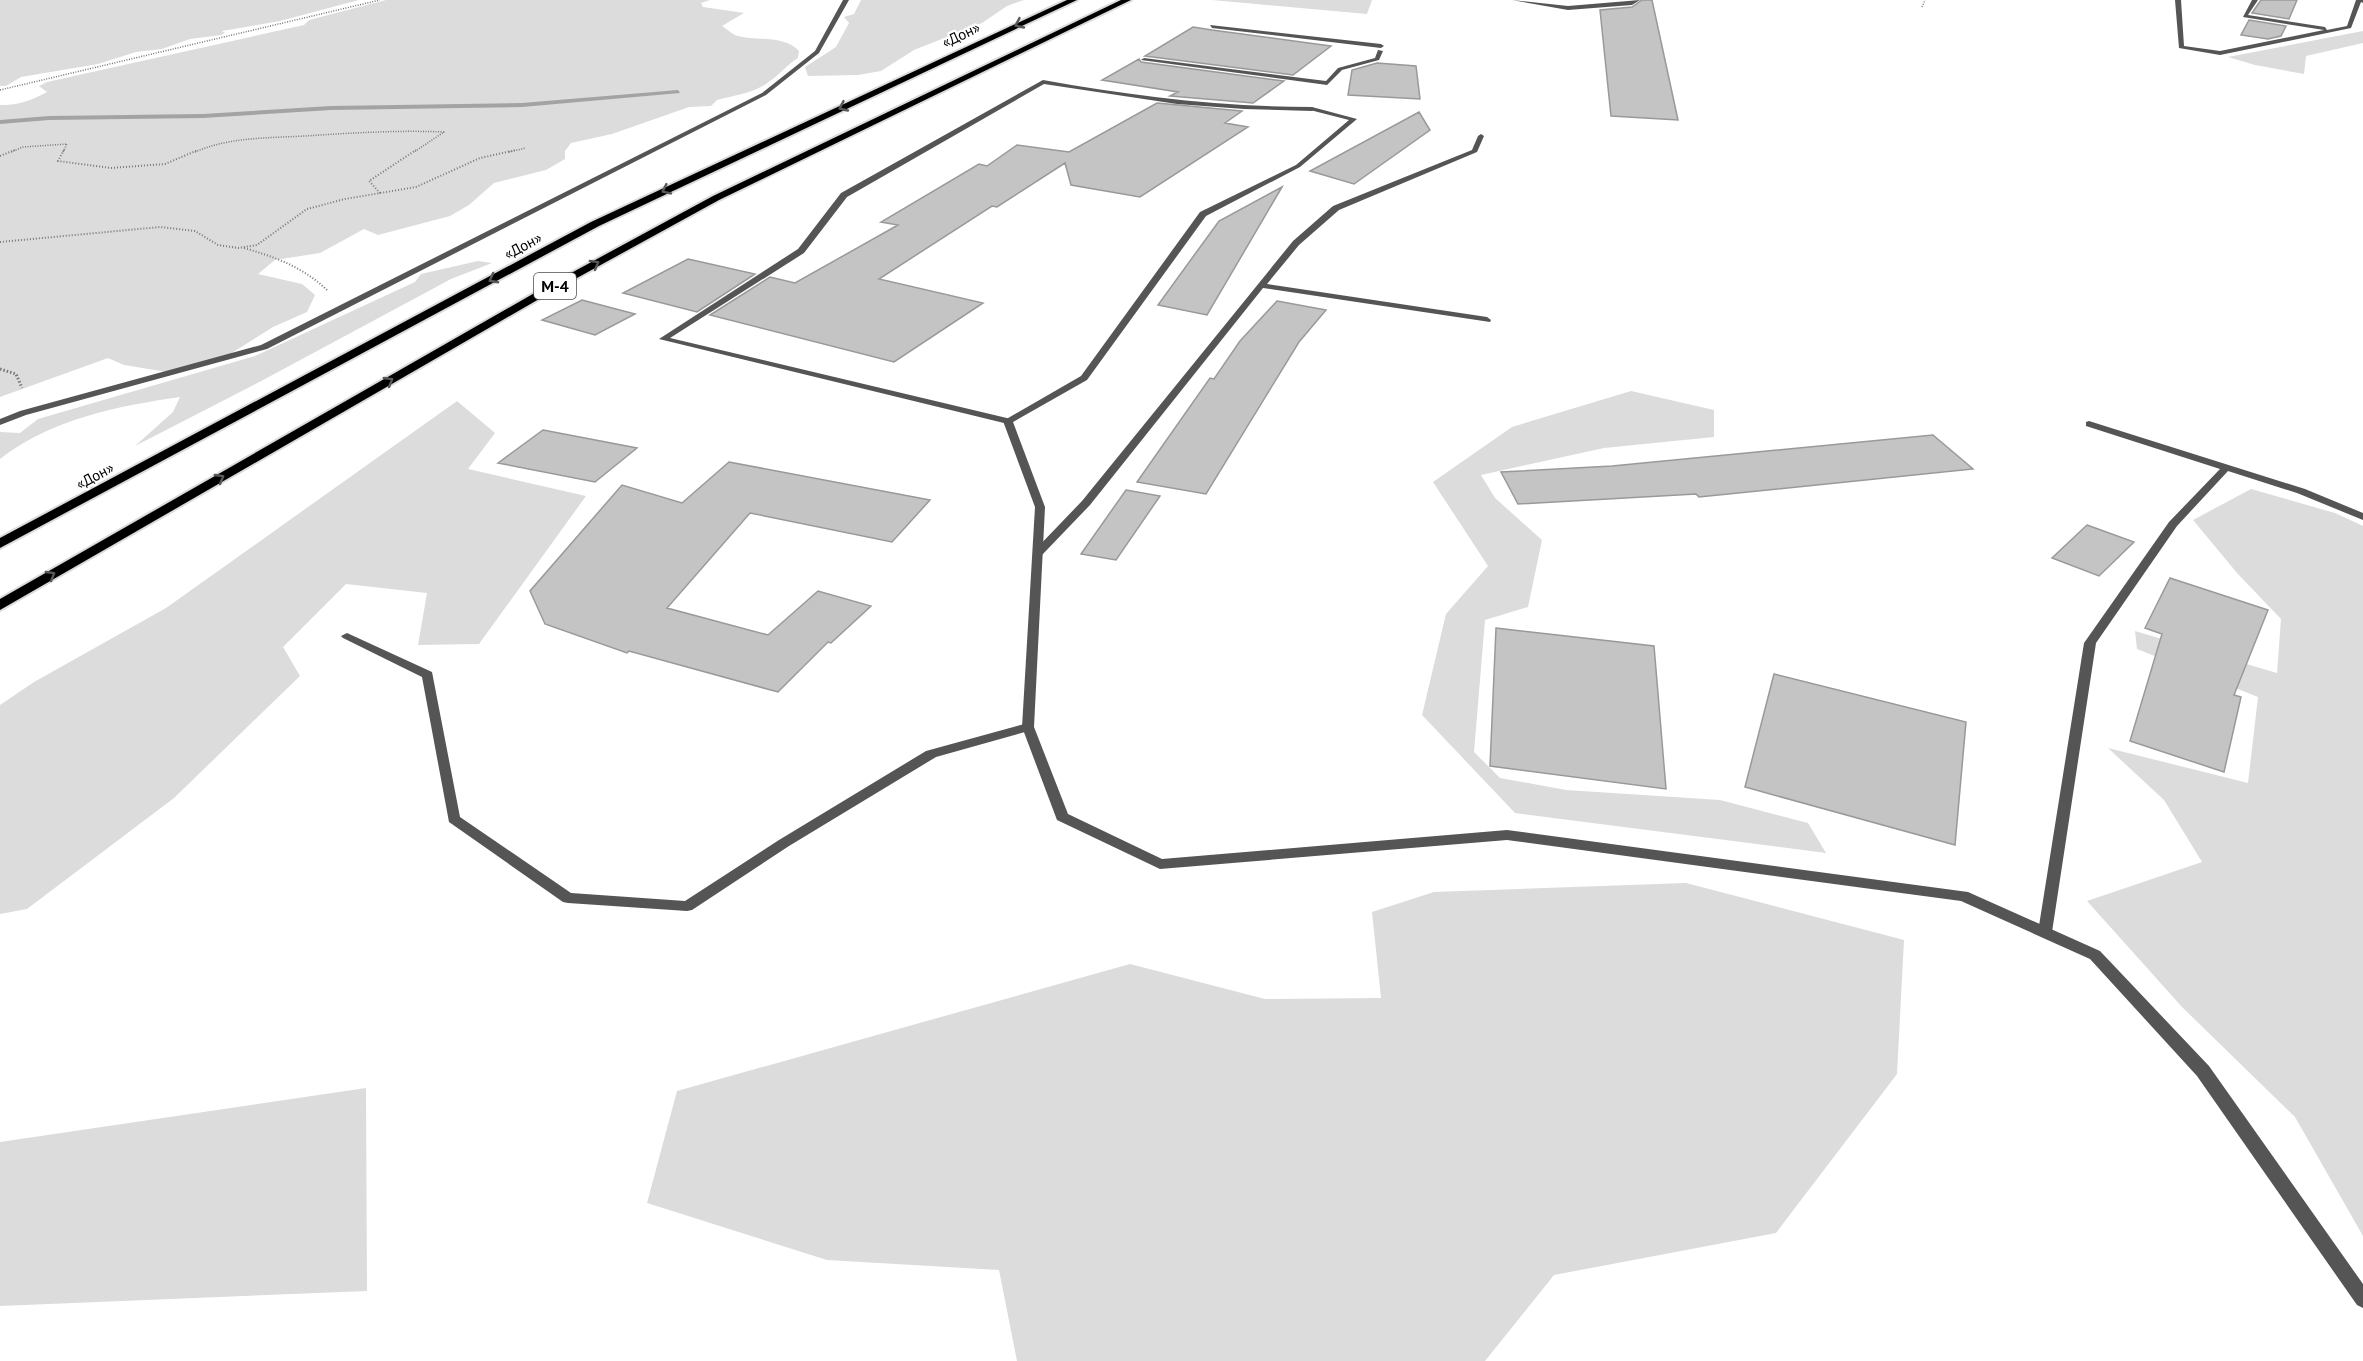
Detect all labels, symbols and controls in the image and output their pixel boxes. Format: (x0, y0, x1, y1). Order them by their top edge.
street label: «Дон» (939, 17, 983, 52)
one-way arrow (1015, 17, 1026, 29)
one-way arrow (838, 99, 849, 111)
one-way arrow (662, 182, 673, 194)
street label: «Дон» (501, 228, 545, 263)
one-way arrow (589, 260, 599, 271)
one-way arrow (489, 272, 499, 283)
road number: М-4 (534, 273, 576, 299)
one-way arrow (383, 377, 393, 388)
street label: «Дон» (73, 458, 117, 493)
one-way arrow (214, 474, 224, 485)
one-way arrow (44, 571, 55, 582)

